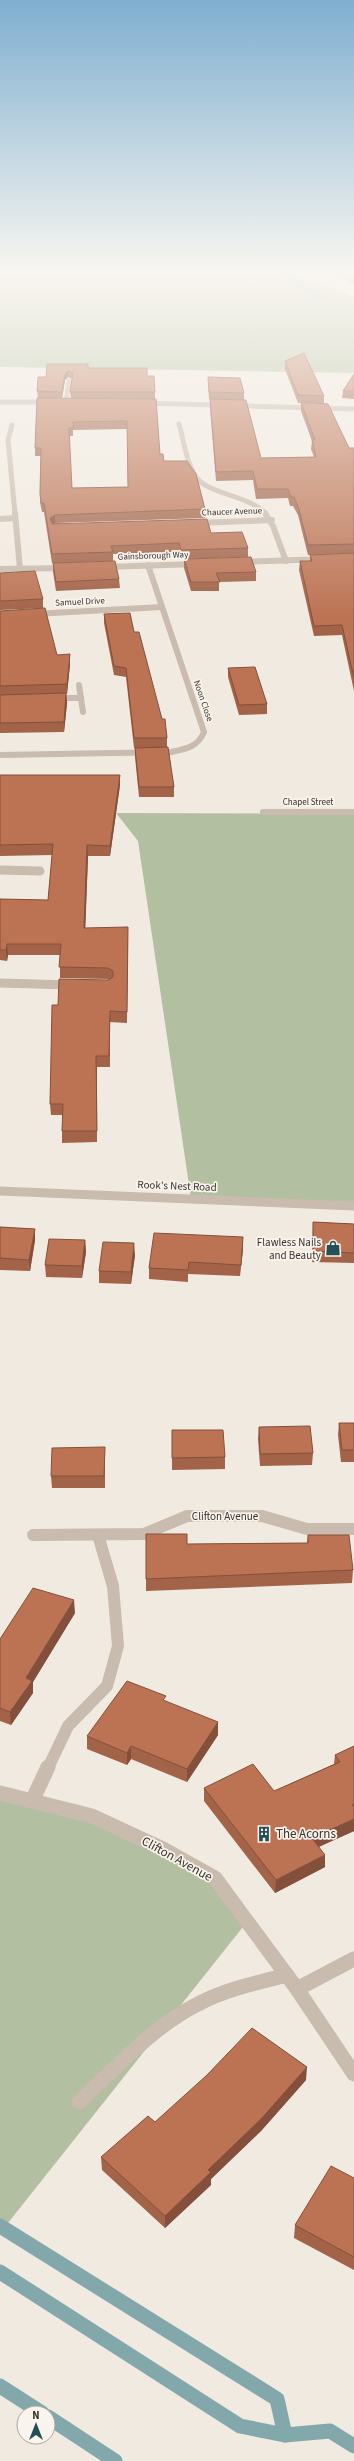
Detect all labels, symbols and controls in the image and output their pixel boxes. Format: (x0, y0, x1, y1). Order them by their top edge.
street label: Chaucer Avenue (202, 504, 263, 520)
street label: Gainsborough Way (118, 548, 189, 564)
street label: Samuel Drive (55, 594, 106, 610)
street label: Noon Close (190, 679, 216, 724)
street label: Chapel Street (283, 796, 333, 809)
street label: Rook's Nest Road (137, 1177, 217, 1195)
place label: Flawless Nails and Beauty (257, 1235, 321, 1263)
shop icon: Flawless Nails and Beauty (324, 1239, 342, 1257)
street label: Clifton Avenue (192, 1509, 259, 1524)
building icon: The Acorns (255, 1825, 273, 1843)
place label: The Acorns (276, 1825, 336, 1843)
street label: Clifton Avenue (138, 1832, 216, 1886)
north arrow (16, 2405, 56, 2445)
text: N (32, 2408, 40, 2423)

